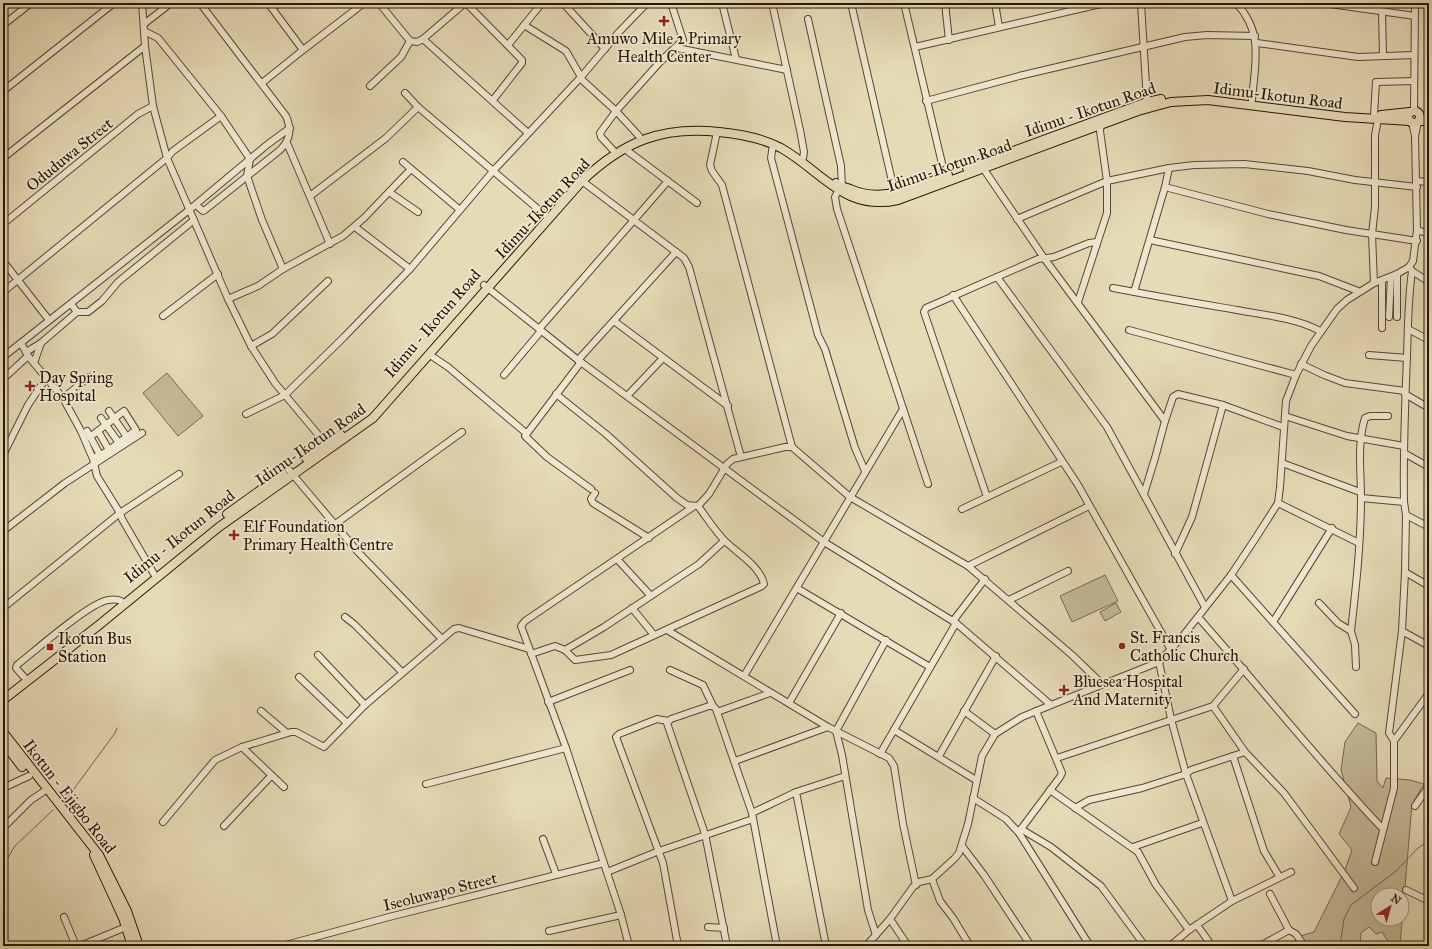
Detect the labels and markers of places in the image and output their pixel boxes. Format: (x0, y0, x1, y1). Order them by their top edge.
marker: Amuwo Mile 2 Primary Health Center (658, 15, 670, 27)
place label: Amuwo Mile 2 Primary Health Center (586, 29, 742, 66)
place label: Day Spring Hospital (39, 368, 113, 405)
marker: Day Spring Hospital (24, 380, 36, 392)
place label: Elf Foundation Primary Health Centre (243, 517, 394, 554)
marker: Elf Foundation Primary Health Centre (228, 529, 240, 541)
place label: St. Francis Catholic Church (1130, 628, 1239, 665)
place label: Ikotun Bus Station (58, 629, 132, 666)
marker: St. Francis Catholic Church (1117, 641, 1127, 651)
marker: Ikotun Bus Station (45, 642, 55, 652)
place label: Bluesea Hospital And Maternity (1072, 672, 1183, 709)
marker: Bluesea Hospital And Maternity (1058, 684, 1070, 696)

